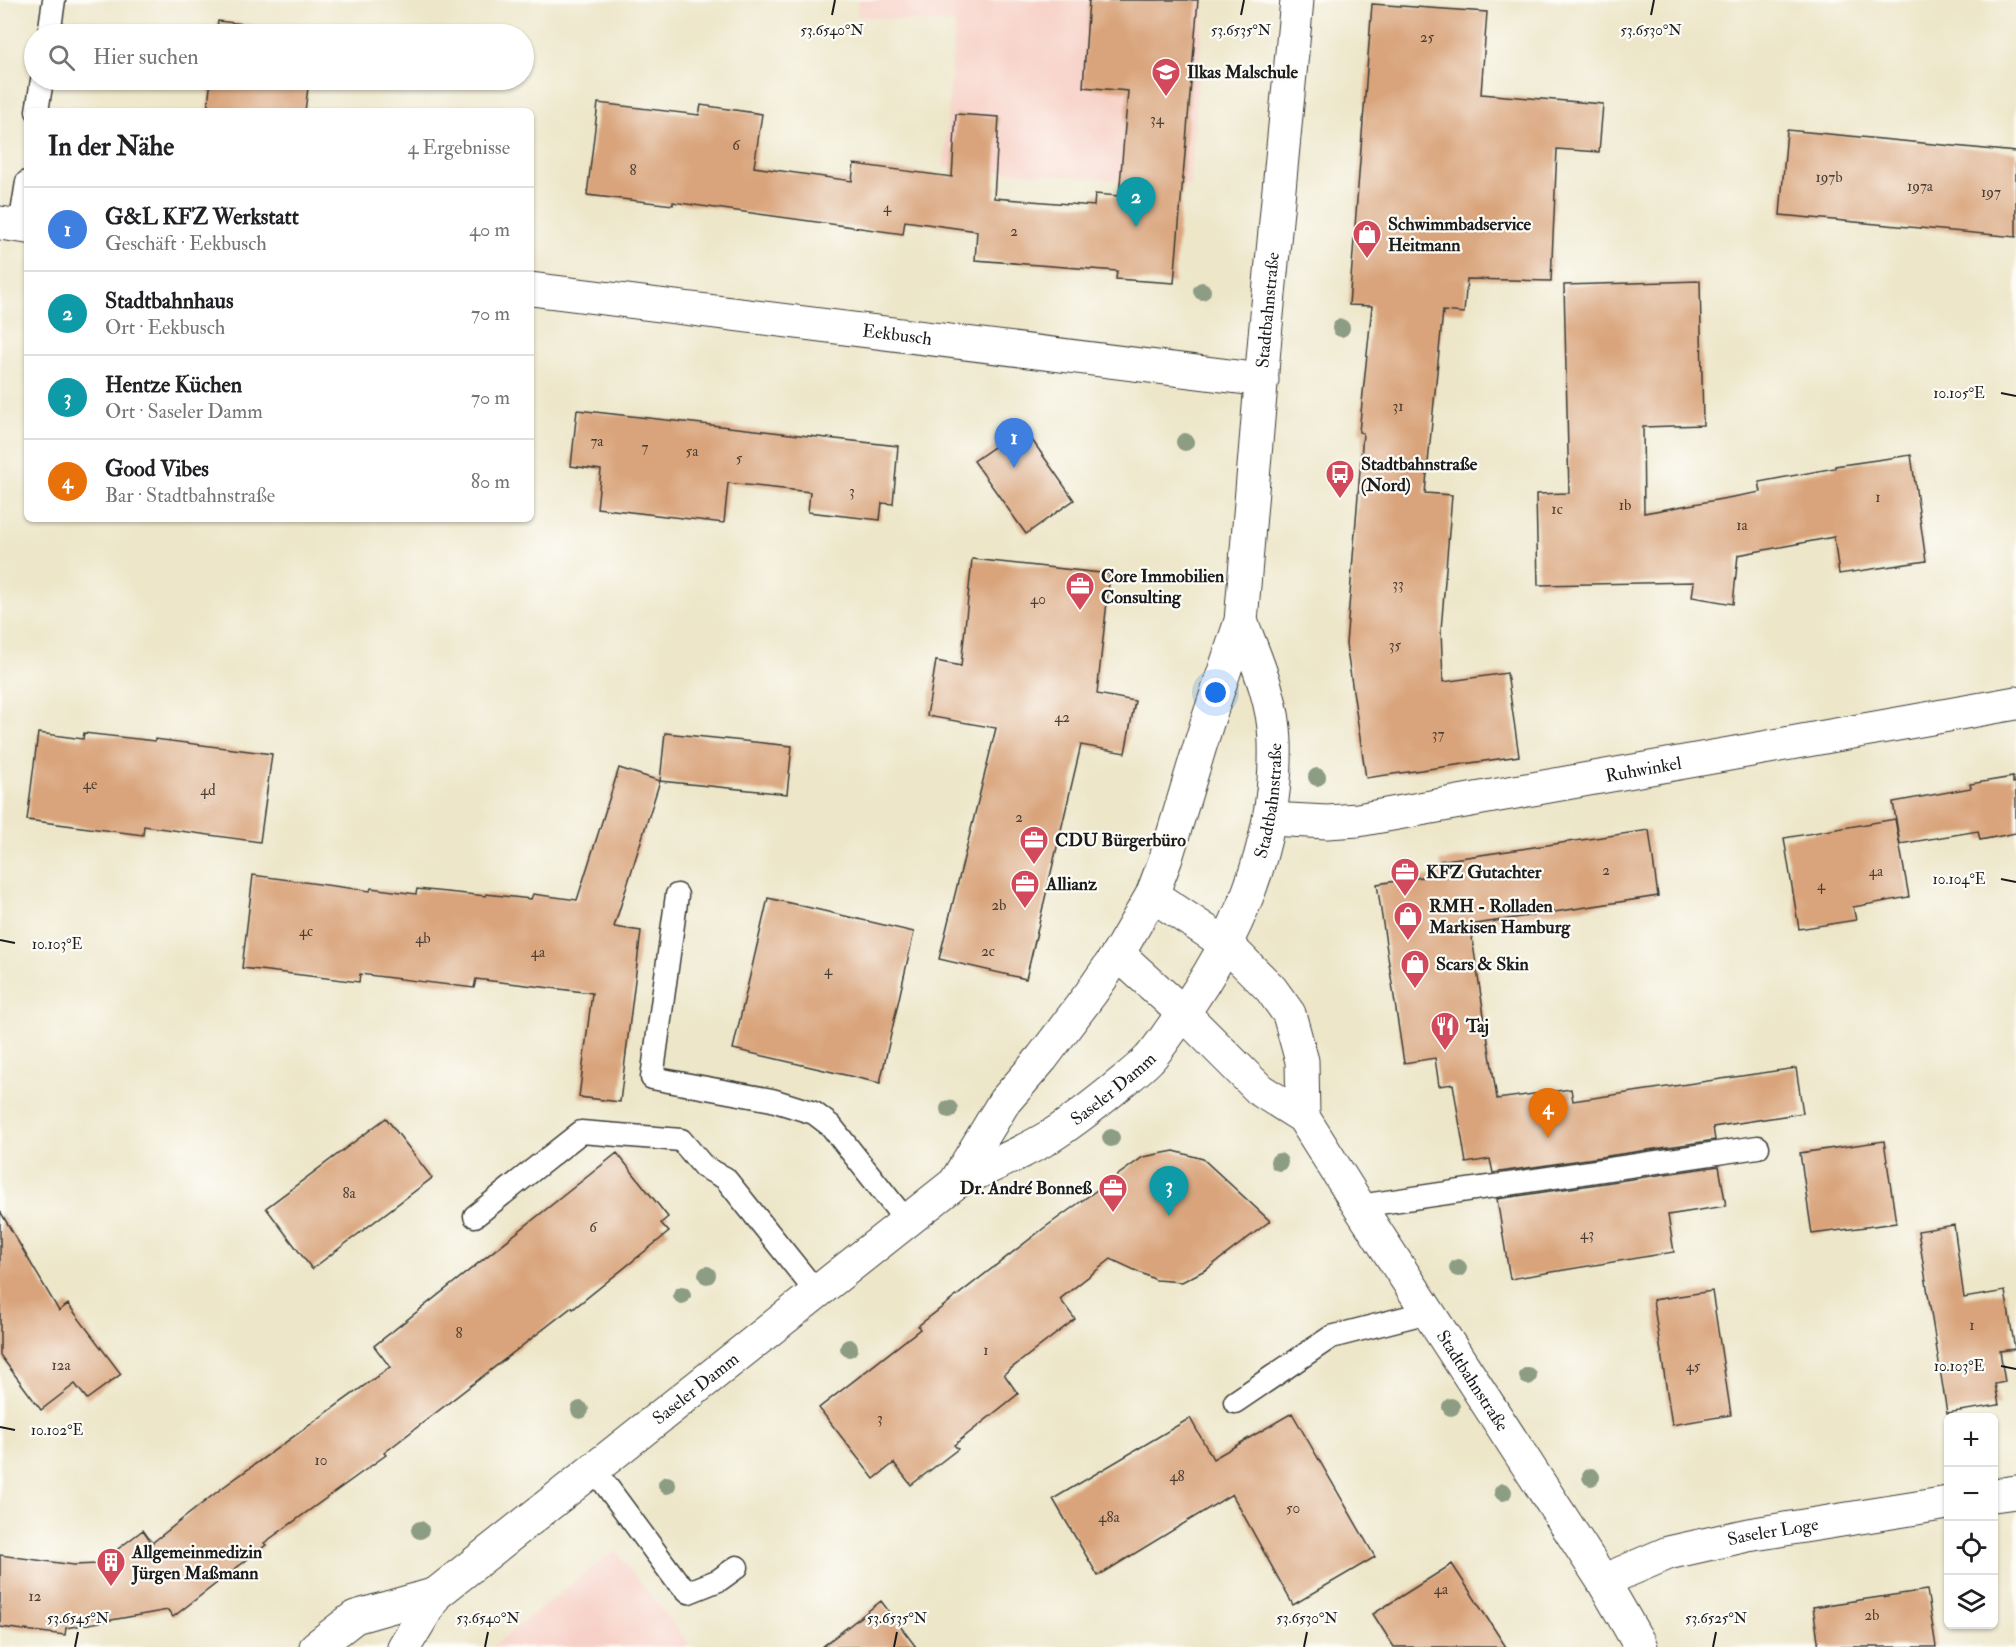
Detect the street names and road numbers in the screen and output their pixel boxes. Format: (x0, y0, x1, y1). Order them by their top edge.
street label: Stadtbahnstraße (1251, 251, 1285, 369)
street label: Eekbusch (861, 319, 934, 351)
street label: Stadtbahnstraße (1249, 742, 1287, 861)
street label: Ruhwinkel (1604, 752, 1684, 788)
street label: Saseler Damm (1066, 1047, 1161, 1131)
street label: Stadtbahnstraße (1431, 1326, 1514, 1436)
street label: Saseler Damm (648, 1348, 744, 1430)
street label: Saseler Loge (1725, 1513, 1821, 1551)

